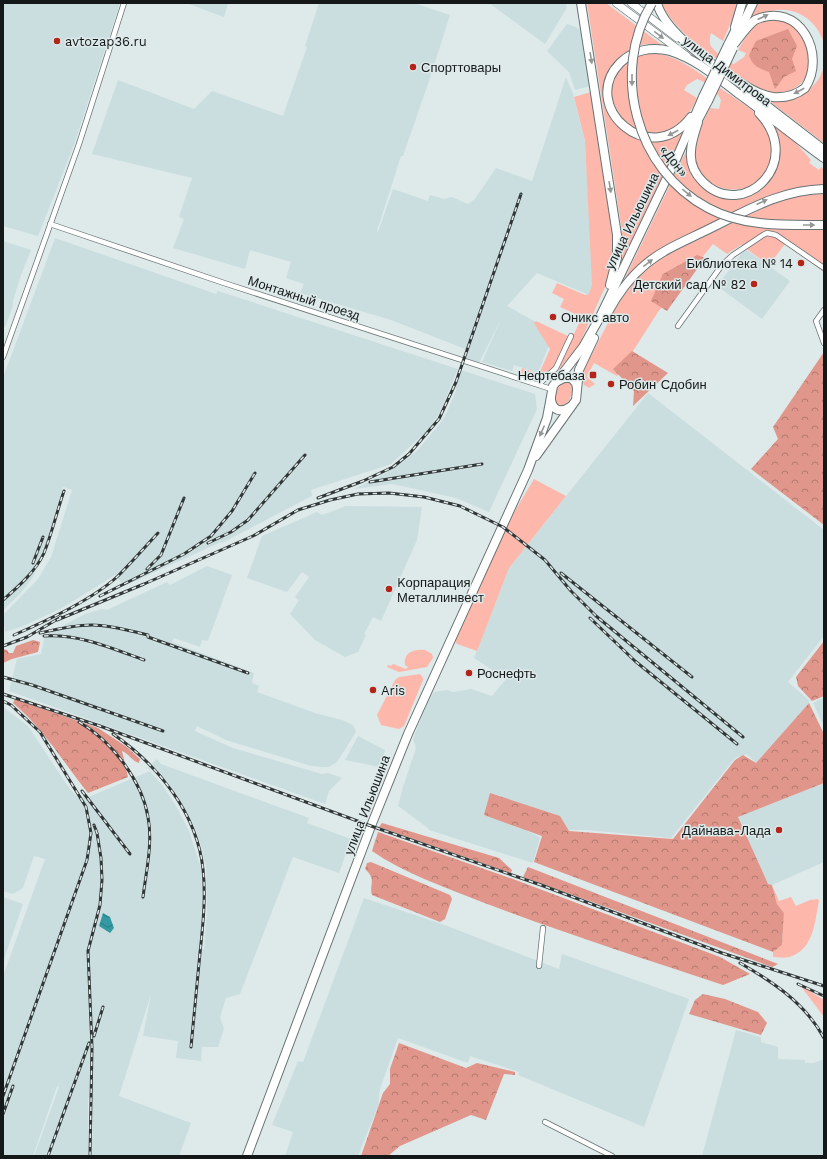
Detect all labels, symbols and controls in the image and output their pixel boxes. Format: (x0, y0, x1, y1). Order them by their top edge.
one-way arrow (757, 14, 768, 20)
one-way arrow (653, 30, 664, 39)
street label: улица Димитрова (680, 33, 775, 110)
place label: avtozap36.ru (65, 34, 147, 49)
marker: avtozap36.ru (52, 36, 62, 46)
one-way arrow (588, 52, 594, 64)
place label: Спорттовары (421, 60, 501, 75)
marker: Спорттовары (408, 62, 418, 72)
one-way arrow (629, 74, 635, 87)
one-way arrow (793, 88, 804, 95)
one-way arrow (668, 129, 679, 136)
street label: «Дон» (657, 142, 691, 180)
street label: улица Ильюшина (602, 170, 662, 272)
one-way arrow (608, 181, 614, 193)
one-way arrow (681, 189, 692, 197)
one-way arrow (757, 199, 769, 205)
one-way arrow (803, 222, 816, 228)
place label: Библиотека № 14 (686, 256, 793, 271)
marker: Библиотека № 14 (796, 258, 806, 268)
one-way arrow (642, 259, 653, 267)
street label: Монтажный проезд (246, 273, 362, 323)
place label: Детский сад № 82 (633, 277, 746, 292)
marker: Детский сад № 82 (749, 279, 759, 289)
place label: Оникс авто (561, 310, 629, 325)
marker: Оникс авто (548, 312, 558, 322)
place label: Нефтебаза (518, 368, 586, 383)
marker: Нефтебаза (588, 370, 598, 380)
place label: Робин Сдобин (619, 377, 707, 392)
marker: Робин Сдобин (606, 379, 616, 389)
one-way arrow (539, 425, 545, 437)
place label: Kорпарация Металлинвест (397, 575, 484, 605)
marker: Kорпарация Металлинвест (384, 584, 394, 594)
place label: Роснефть (477, 666, 537, 681)
marker: Роснефть (464, 668, 474, 678)
place label: Aris (381, 683, 405, 698)
marker: Aris (368, 685, 378, 695)
street label: улица Ильюшина (341, 752, 393, 857)
place label: Дайнава-Лада (682, 823, 772, 838)
marker: Дайнава-Лада (774, 825, 784, 835)

